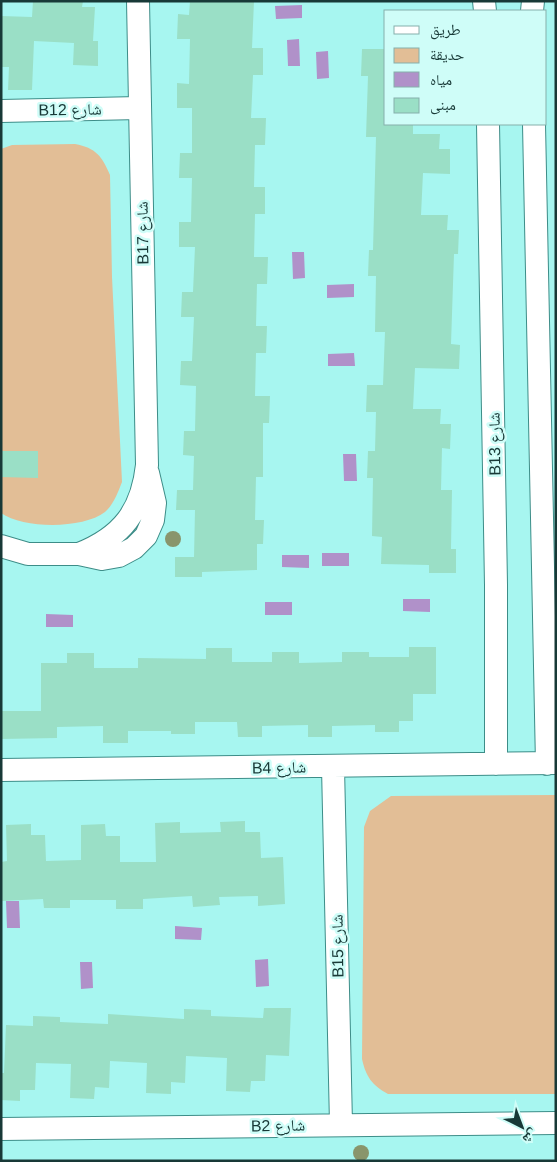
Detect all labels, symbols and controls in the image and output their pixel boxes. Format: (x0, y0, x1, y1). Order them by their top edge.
legend (384, 10, 547, 125)
text: طريق (430, 21, 461, 40)
text: حديقة (430, 46, 465, 63)
text: مياه (430, 71, 452, 88)
text: مبنى (430, 96, 456, 115)
street label: B12 شارع (38, 100, 102, 121)
street label: B17 شارع (133, 201, 154, 265)
street label: B13 شارع (485, 412, 506, 476)
street label: B4 شارع (252, 759, 306, 778)
street label: B15 شارع (328, 914, 349, 978)
north arrow (497, 1102, 547, 1152)
street label: B2 شارع (251, 1117, 305, 1136)
text: ش (519, 1125, 542, 1148)

